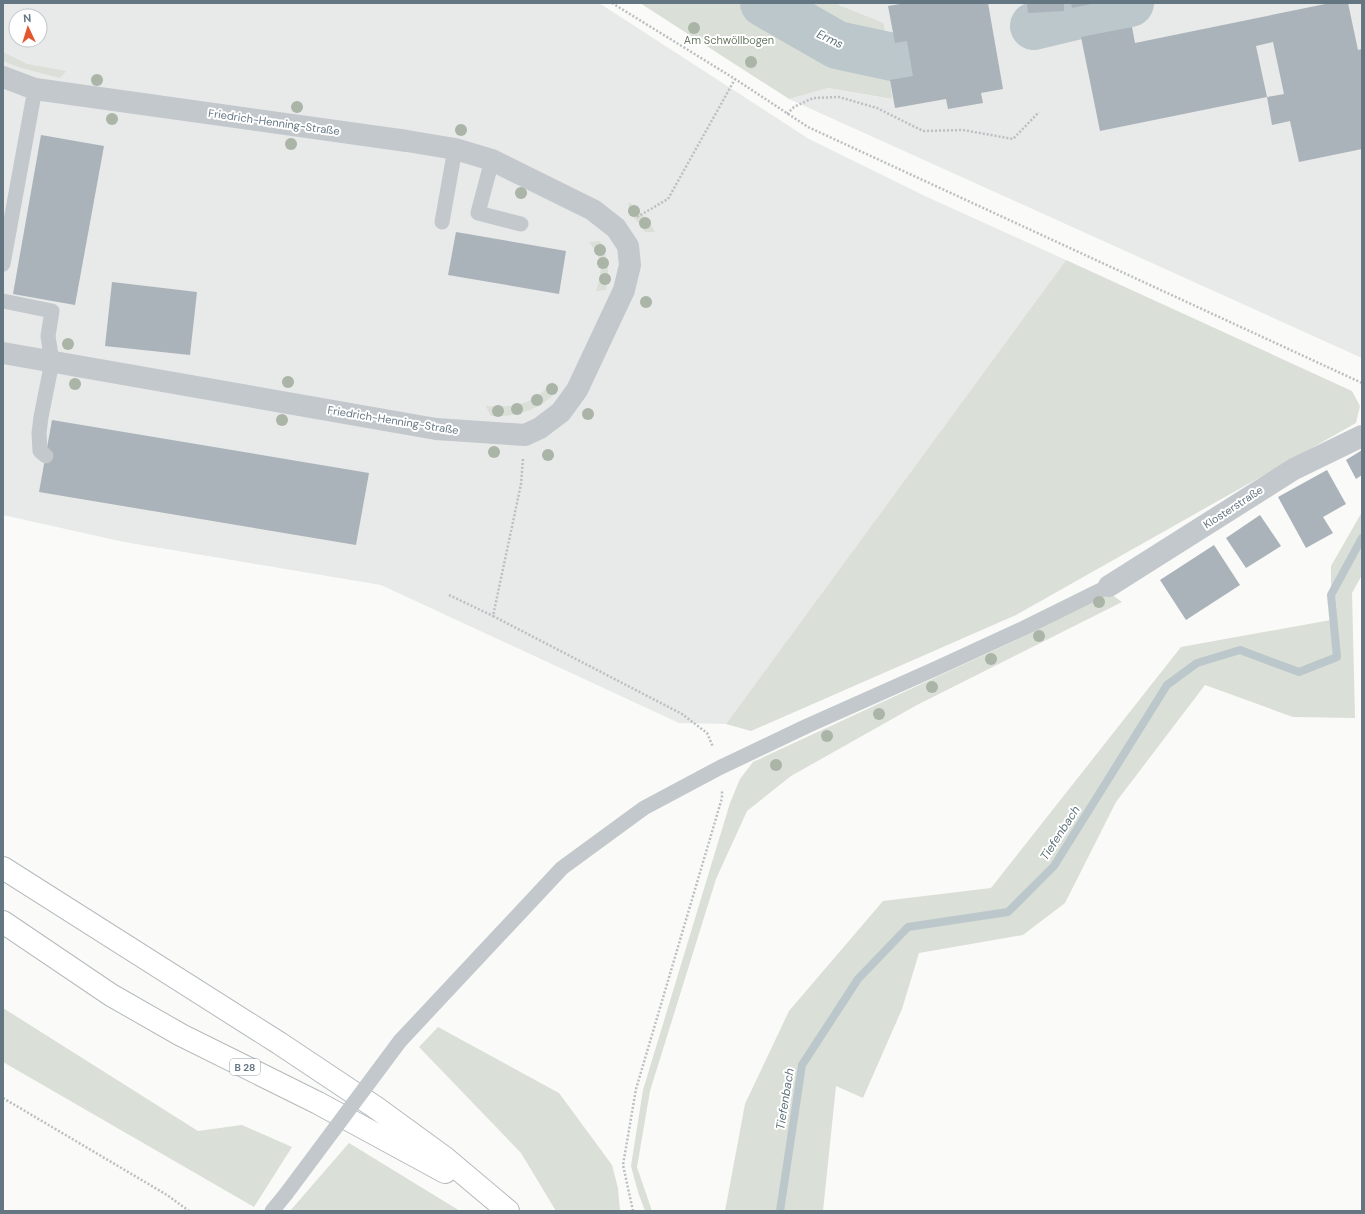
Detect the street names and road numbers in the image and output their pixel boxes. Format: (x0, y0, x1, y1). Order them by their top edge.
street label: Friedrich-Henning-Straße (207, 106, 341, 138)
street label: Friedrich-Henning-Straße (326, 403, 460, 437)
street label: Klosterstraße (1201, 483, 1265, 531)
road number: B 28 (230, 1059, 260, 1075)

